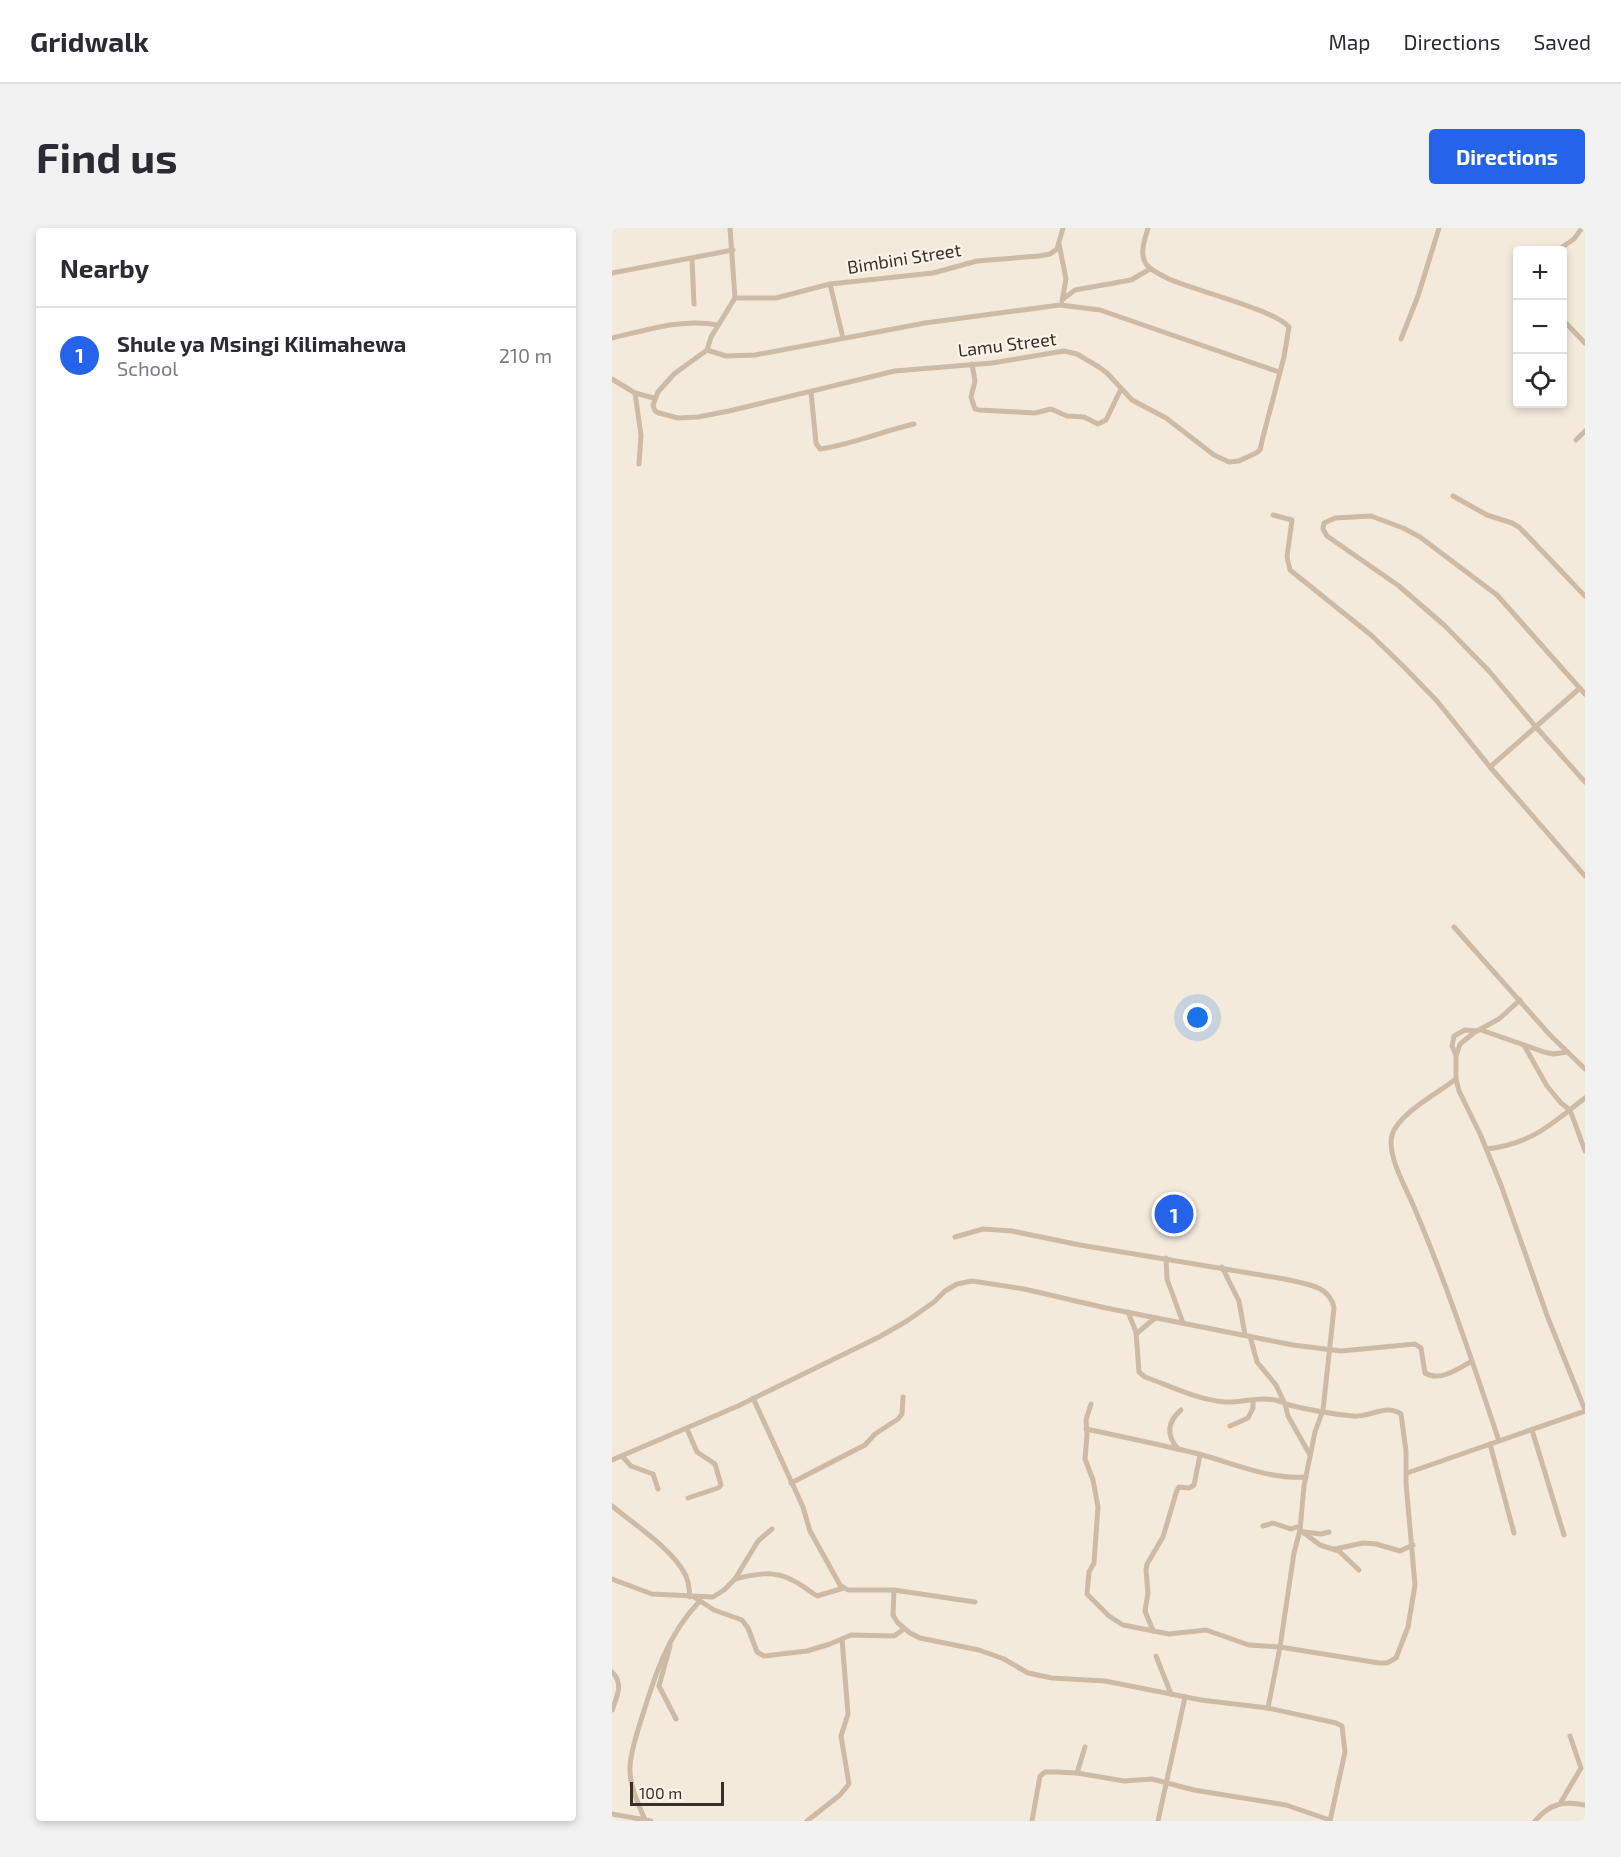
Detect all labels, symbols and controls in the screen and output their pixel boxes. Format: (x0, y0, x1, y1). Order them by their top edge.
text: Gridwalk (30, 24, 149, 58)
text: Map (1328, 29, 1371, 54)
text: Directions (1404, 29, 1500, 54)
text: Saved (1533, 29, 1591, 54)
button: Directions (1429, 129, 1585, 184)
text: Find us (36, 131, 178, 181)
street label: Bimbini Street (845, 238, 963, 278)
map controls (1513, 246, 1567, 408)
button: + (1513, 246, 1567, 300)
text: Nearby (60, 252, 149, 283)
button: − (1513, 300, 1567, 354)
street label: Lamu Street (956, 327, 1058, 361)
text: Shule ya Msingi Kilimahewa (117, 330, 406, 356)
text: 1 (75, 343, 84, 367)
text: 210 m (499, 343, 552, 367)
button: locate (1513, 354, 1567, 408)
text: School (117, 356, 178, 380)
your location (1183, 1003, 1212, 1032)
pin: 1 (1154, 1192, 1194, 1236)
scale bar (630, 1779, 724, 1806)
text: 100 m (639, 1783, 682, 1802)

